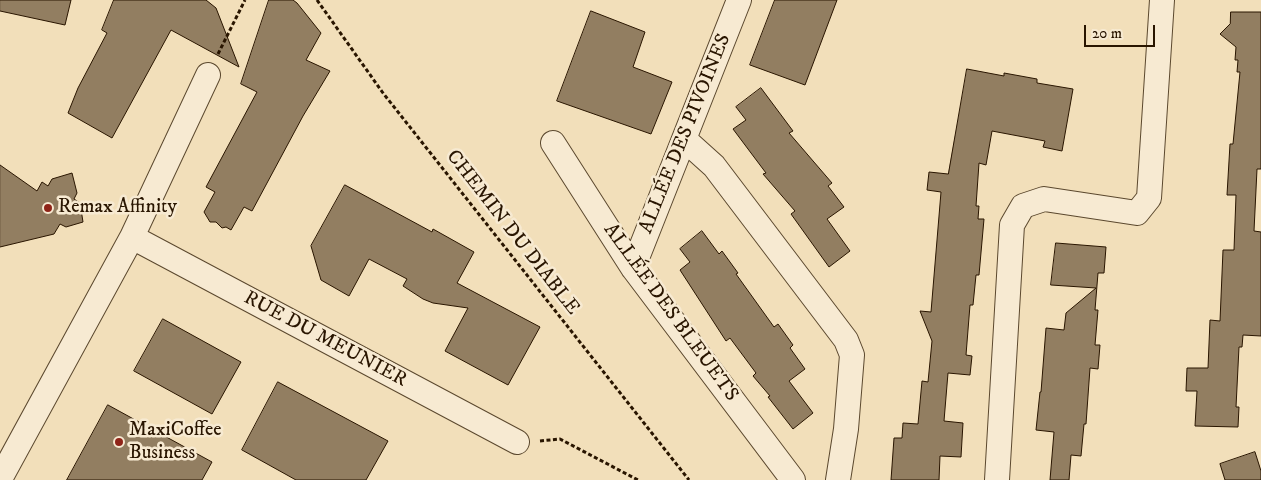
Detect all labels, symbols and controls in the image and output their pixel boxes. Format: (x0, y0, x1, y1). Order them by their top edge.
scale bar (1086, 15, 1157, 47)
text: 20 m (1092, 24, 1122, 43)
street label: ALLÉE DES PIVOINES (635, 31, 737, 237)
street label: CHEMIN DU DIABLE (440, 146, 584, 320)
place label: Remax Affinity (58, 196, 177, 220)
marker: Remax Affinity (42, 202, 54, 214)
street label: ALLÉE DES BLEUETS (597, 219, 743, 407)
street label: RUE DU MEUNIER (239, 287, 411, 393)
place label: MaxiCoffee Business (129, 419, 221, 466)
marker: MaxiCoffee Business (113, 436, 125, 448)

